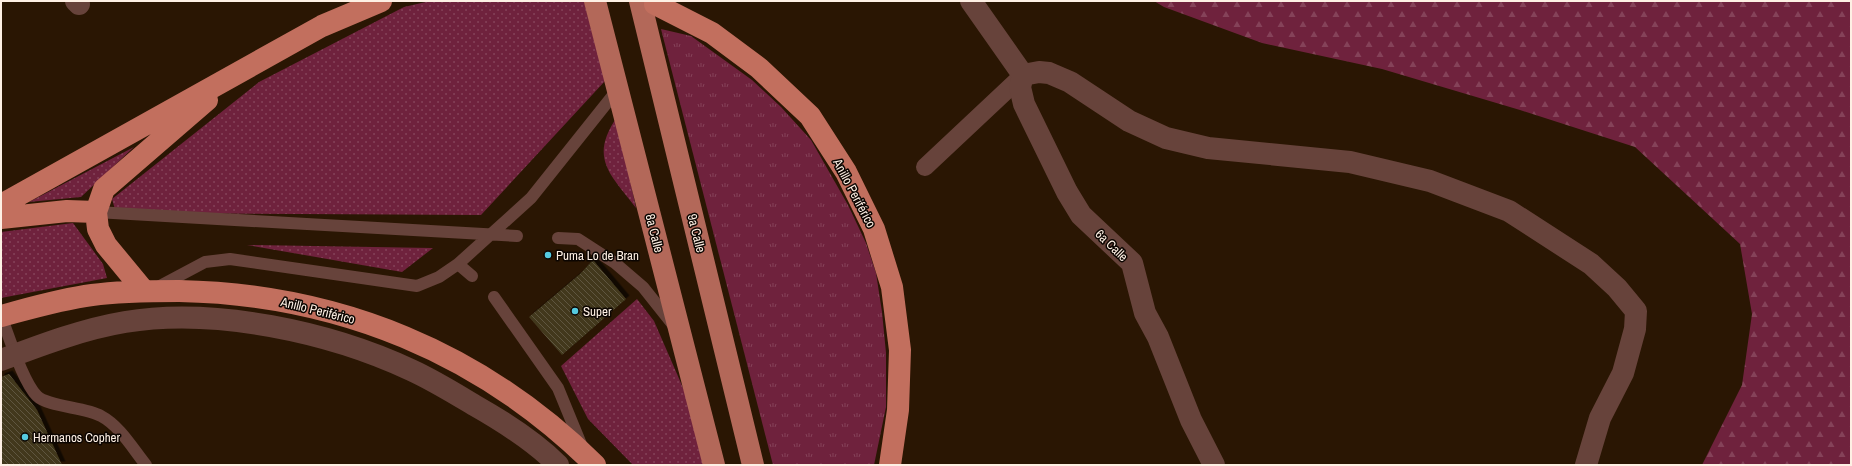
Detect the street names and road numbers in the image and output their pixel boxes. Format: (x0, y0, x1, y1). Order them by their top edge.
street label: Anillo Periférico (829, 155, 880, 231)
street label: 8a Calle (642, 212, 668, 254)
street label: 9a Calle (684, 212, 710, 254)
street label: 6a Calle (1092, 226, 1132, 265)
street label: Anillo Periférico (278, 293, 357, 328)

